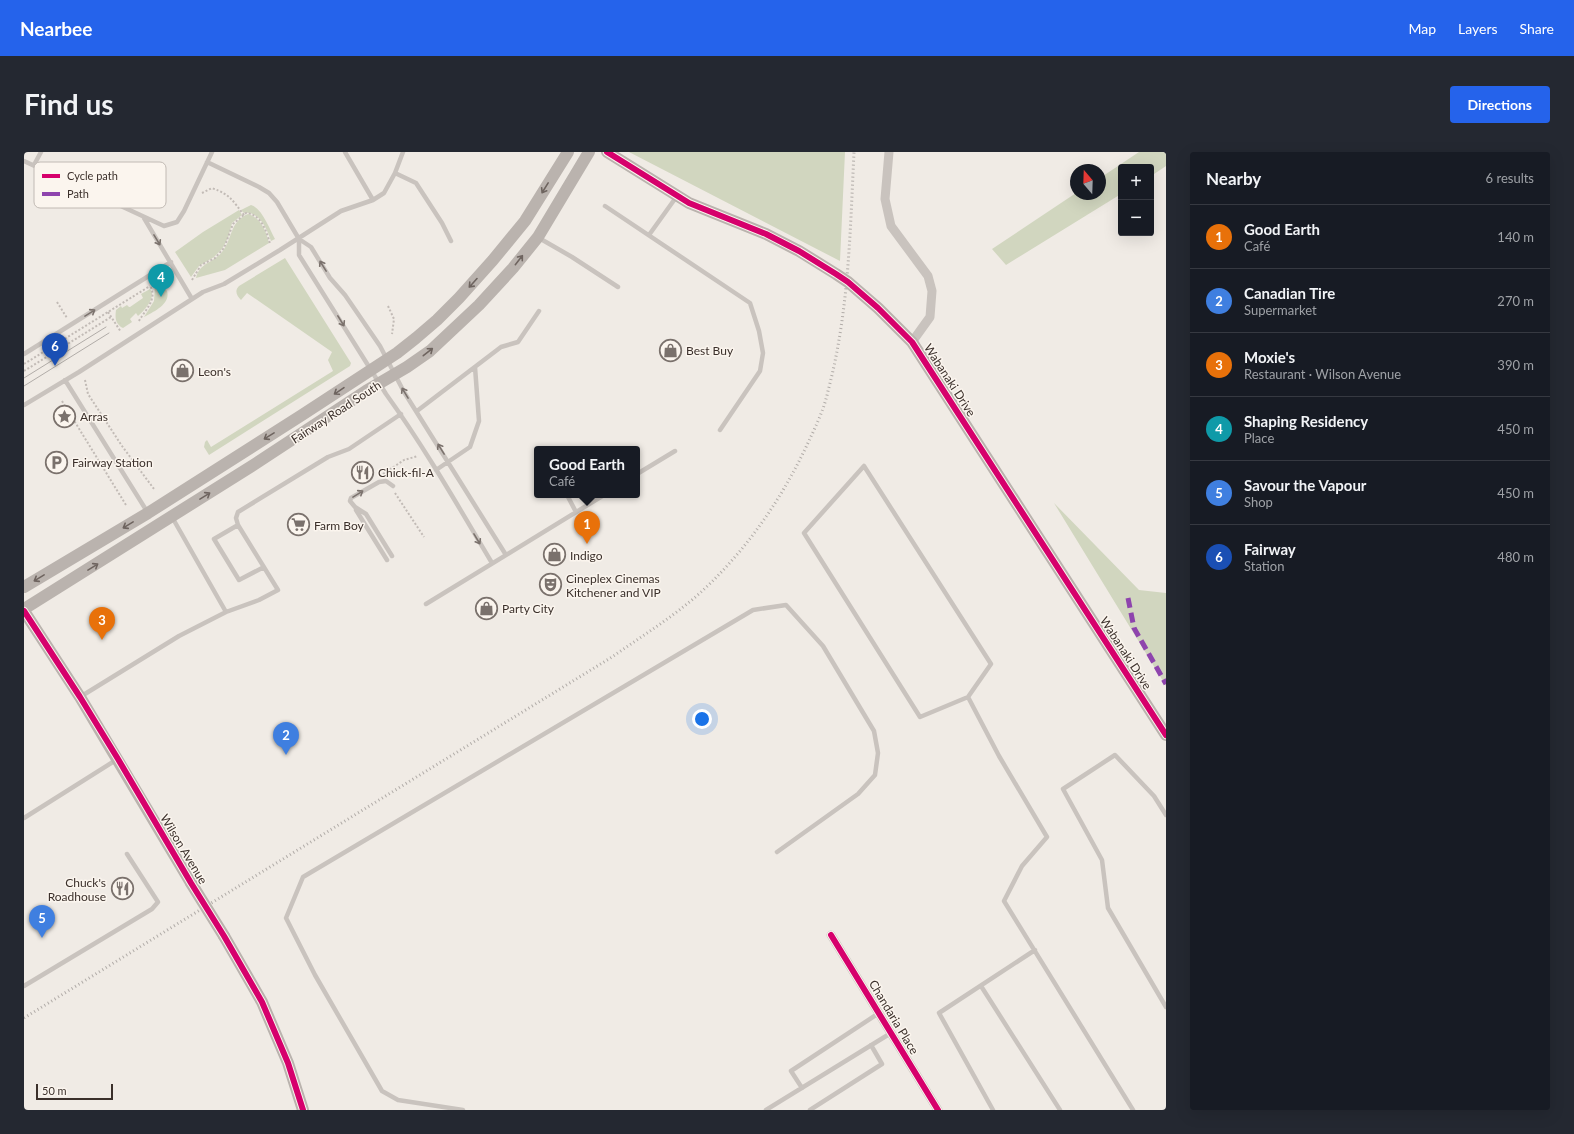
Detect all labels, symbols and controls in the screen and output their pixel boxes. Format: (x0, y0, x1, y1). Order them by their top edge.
text: Nearbee (20, 17, 92, 40)
text: Map (1408, 20, 1436, 37)
text: Layers (1458, 20, 1498, 37)
text: Share (1520, 20, 1554, 37)
button: Directions (1450, 86, 1550, 123)
text: Find us (24, 87, 114, 121)
legend (34, 162, 166, 208)
north arrow (1070, 164, 1106, 200)
map controls (1118, 164, 1154, 236)
button: + (1118, 164, 1154, 200)
text: Nearby (1206, 168, 1261, 189)
text: Cycle path (67, 169, 118, 182)
text: 6 results (1486, 170, 1534, 186)
one-way arrow (541, 182, 549, 193)
text: Path (67, 187, 89, 200)
button: − (1118, 200, 1154, 236)
text: Good Earth (1244, 220, 1320, 238)
text: 1 (1215, 229, 1223, 245)
text: 140 m (1497, 229, 1534, 245)
one-way arrow (153, 234, 161, 245)
text: Café (1244, 238, 1270, 254)
one-way arrow (515, 255, 523, 266)
one-way arrow (318, 260, 326, 272)
pin: 4 (148, 264, 174, 297)
one-way arrow (468, 278, 477, 288)
text: Canadian Tire (1244, 284, 1335, 302)
text: 2 (1215, 293, 1223, 309)
text: 270 m (1497, 293, 1534, 309)
text: Supermarket (1244, 302, 1317, 318)
one-way arrow (84, 309, 96, 317)
one-way arrow (337, 316, 345, 327)
pin: 6 (42, 333, 68, 366)
shop icon: Best Buy (658, 337, 684, 363)
street label: Wabanaki Drive (921, 341, 979, 419)
place label: Best Buy (686, 343, 734, 358)
one-way arrow (422, 348, 433, 356)
text: Moxie's (1244, 348, 1295, 366)
text: 3 (1215, 357, 1223, 373)
text: 390 m (1497, 357, 1534, 373)
shop icon: Leon's (170, 358, 196, 384)
place label: Leon's (198, 364, 231, 379)
text: Restaurant · Wilson Avenue (1244, 366, 1401, 382)
street label: Fairway Road South (288, 377, 384, 447)
one-way arrow (333, 387, 344, 395)
one-way arrow (401, 387, 409, 399)
place icon: Arras (52, 403, 78, 429)
place label: Arras (80, 409, 108, 424)
text: Shaping Residency (1244, 412, 1368, 430)
text: 4 (1215, 421, 1223, 437)
text: 450 m (1497, 421, 1534, 437)
text: Place (1244, 430, 1274, 446)
one-way arrow (264, 432, 275, 440)
one-way arrow (436, 443, 444, 455)
popup (534, 446, 640, 498)
parking icon: Fairway Station (44, 449, 70, 475)
place label: Fairway Station (72, 455, 153, 470)
text: Good Earth (549, 455, 625, 473)
restaurant icon: Chick-fil-A (349, 459, 375, 485)
place label: Chick-fil-A (378, 465, 435, 480)
text: Café (549, 473, 575, 489)
text: Savour the Vapour (1244, 476, 1366, 494)
text: 5 (1215, 485, 1223, 501)
text: 450 m (1497, 485, 1534, 501)
one-way arrow (352, 490, 363, 498)
one-way arrow (199, 492, 210, 500)
text: Shop (1244, 494, 1273, 510)
pin: 1 (574, 511, 600, 544)
supermarket icon: Farm Boy (286, 512, 312, 538)
place label: Farm Boy (314, 518, 364, 533)
one-way arrow (122, 521, 134, 529)
one-way arrow (474, 533, 482, 545)
text: Fairway (1244, 540, 1296, 558)
shop icon: Indigo (541, 542, 567, 568)
place label: Indigo (570, 548, 603, 563)
text: 6 (1215, 549, 1223, 565)
text: 480 m (1497, 549, 1534, 565)
text: Station (1244, 558, 1284, 574)
one-way arrow (87, 563, 98, 571)
place label: Cineplex Cinemas Kitchener and VIP (566, 571, 661, 600)
theatre icon: Cineplex Cinemas Kitchener and VIP (537, 572, 563, 598)
one-way arrow (33, 574, 45, 582)
shop icon: Party City (473, 595, 499, 621)
place label: Party City (502, 601, 555, 616)
pin: 3 (89, 607, 115, 640)
street label: Wabanaki Drive (1097, 614, 1155, 692)
your location (692, 709, 712, 729)
pin: 2 (273, 722, 299, 755)
street label: Wilson Avenue (157, 811, 211, 887)
place label: Chuck's Roadhouse (48, 875, 106, 904)
restaurant icon: Chuck's Roadhouse (109, 876, 135, 902)
pin: 5 (29, 905, 55, 938)
street label: Chandaria Place (866, 977, 922, 1057)
scale bar (36, 1082, 113, 1101)
text: 50 m (42, 1084, 67, 1097)

